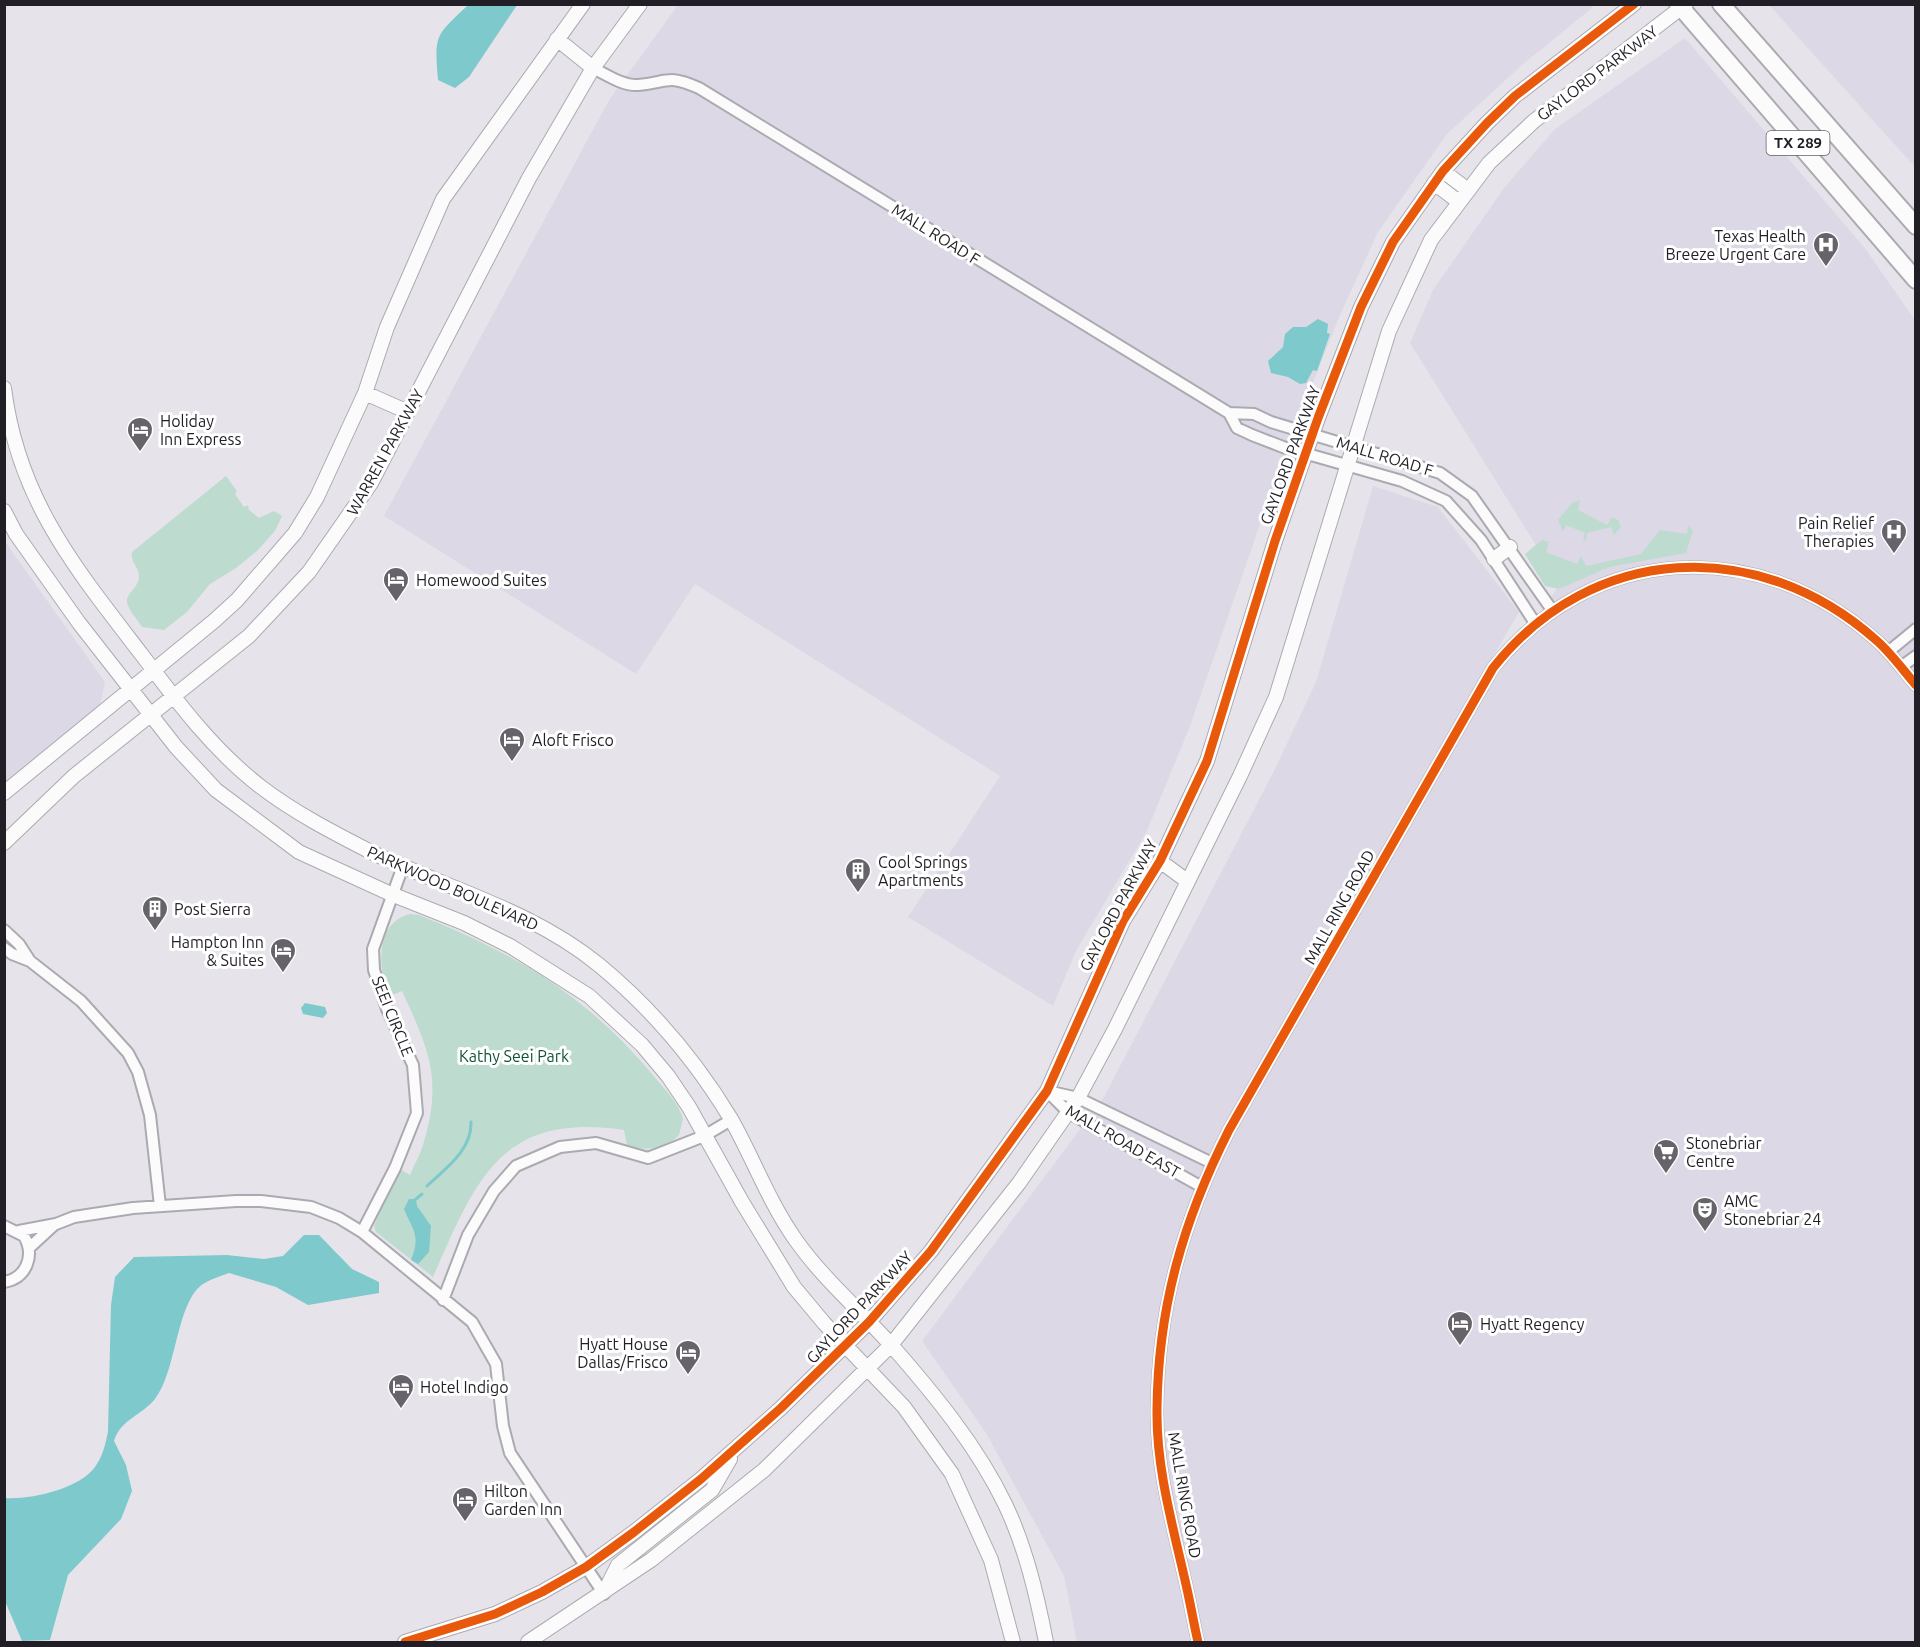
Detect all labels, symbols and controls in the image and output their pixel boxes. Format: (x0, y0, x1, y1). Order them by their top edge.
street label: GAYLORD PARKWAY (1533, 21, 1661, 124)
road number: TX 289 (1766, 131, 1830, 155)
street label: MALL ROAD F (889, 200, 983, 268)
place label: Texas Health Breeze Urgent Care (1665, 227, 1806, 263)
hospital icon: Texas Health Breeze Urgent Care (1811, 230, 1841, 268)
street label: GAYLORD PARKWAY (1256, 382, 1324, 527)
street label: WARREN PARKWAY (343, 385, 427, 518)
place label: Holiday Inn Express (160, 412, 241, 448)
hotel icon: Holiday Inn Express (125, 415, 155, 453)
street label: MALL ROAD F (1334, 433, 1436, 479)
place label: Pain Relief Therapies (1798, 514, 1875, 550)
hospital icon: Pain Relief Therapies (1879, 517, 1909, 555)
hotel icon: Homewood Suites (381, 565, 411, 603)
place label: Homewood Suites (416, 571, 547, 589)
hotel icon: Aloft Frisco (497, 725, 527, 763)
place label: Aloft Frisco (532, 731, 614, 749)
street label: GAYLORD PARKWAY (1076, 835, 1161, 974)
street label: PARKWOOD BOULEVARD (365, 842, 541, 934)
street label: MALL RING ROAD (1300, 847, 1378, 967)
place label: Cool Springs Apartments (878, 853, 967, 889)
building icon: Cool Springs Apartments (843, 856, 873, 894)
building icon: Post Sierra (140, 894, 170, 932)
place label: Post Sierra (174, 900, 251, 918)
place label: Hampton Inn & Suites (171, 933, 264, 969)
hotel icon: Hampton Inn & Suites (268, 936, 298, 974)
street label: SEEI CIRCLE (369, 973, 417, 1059)
park label: Kathy Seei Park (459, 1047, 569, 1065)
street label: MALL ROAD EAST (1063, 1101, 1183, 1181)
place label: Stonebriar Centre (1686, 1134, 1762, 1170)
supermarket icon: Stonebriar Centre (1651, 1137, 1681, 1175)
place label: AMC Stonebriar 24 (1724, 1192, 1821, 1228)
theatre icon: AMC Stonebriar 24 (1690, 1195, 1720, 1233)
street label: GAYLORD PARKWAY (802, 1247, 916, 1367)
hotel icon: Hyatt Regency (1445, 1309, 1475, 1347)
place label: Hyatt Regency (1480, 1315, 1585, 1333)
place label: Hyatt House Dallas/Frisco (577, 1335, 668, 1371)
hotel icon: Hyatt House Dallas/Frisco (673, 1338, 703, 1376)
hotel icon: Hotel Indigo (386, 1372, 416, 1410)
place label: Hotel Indigo (420, 1378, 509, 1396)
street label: MALL RING ROAD (1165, 1430, 1205, 1560)
place label: Hilton Garden Inn (484, 1482, 562, 1518)
hotel icon: Hilton Garden Inn (450, 1485, 480, 1523)

